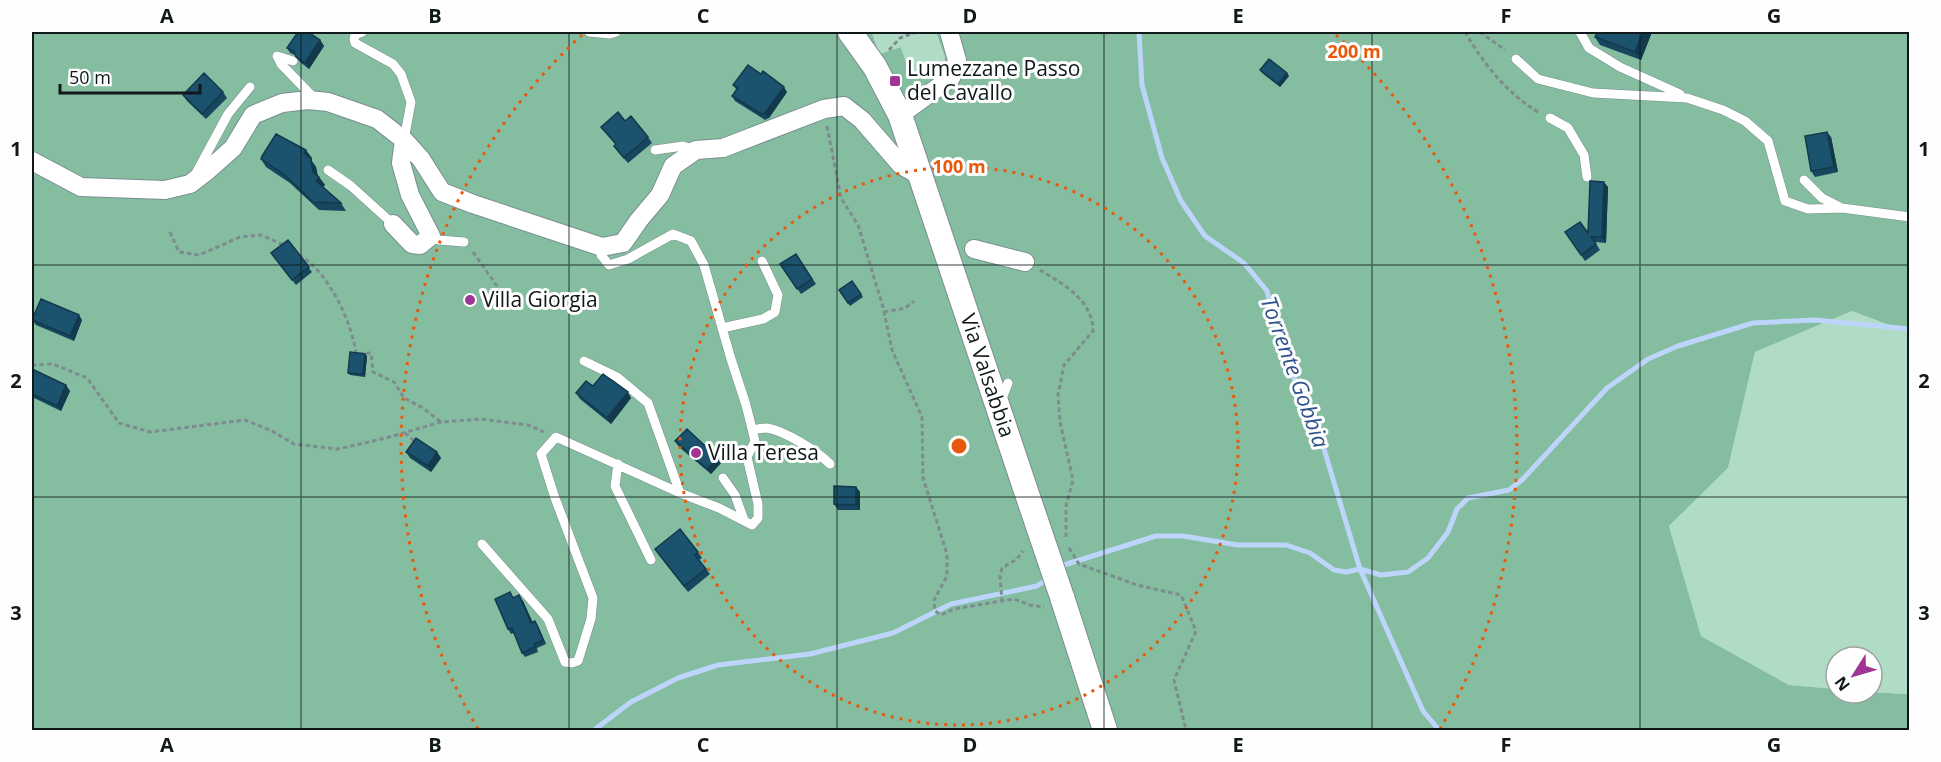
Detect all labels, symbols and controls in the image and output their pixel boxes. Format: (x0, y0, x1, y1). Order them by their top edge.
text: A (160, 2, 174, 29)
text: B (428, 2, 442, 29)
text: C (697, 2, 710, 29)
text: D (963, 2, 977, 29)
text: E (1232, 2, 1244, 29)
text: F (1501, 2, 1511, 29)
text: G (1767, 2, 1781, 29)
text: 200 m (1327, 39, 1381, 63)
place label: Lumezzane Passo del Cavallo (907, 54, 1081, 106)
scale bar (60, 57, 200, 95)
text: 50 m (69, 65, 111, 89)
marker: Lumezzane Passo del Cavallo (888, 74, 902, 88)
text: 1 (10, 135, 22, 162)
text: 1 (1918, 135, 1930, 162)
text: 100 m (932, 154, 986, 178)
place label: Villa Giorgia (482, 285, 598, 313)
water label: Torrente Gobbia (1255, 292, 1337, 452)
marker: Villa Giorgia (463, 293, 477, 307)
street label: Via Valsabbia (955, 310, 1022, 441)
text: 2 (10, 367, 22, 394)
text: 2 (1918, 367, 1930, 394)
centre of rings (949, 436, 969, 456)
place label: Villa Teresa (708, 438, 819, 466)
marker: Villa Teresa (689, 446, 703, 460)
text: 3 (10, 599, 22, 626)
text: 3 (1918, 599, 1930, 626)
north arrow (1824, 645, 1884, 705)
text: N (1829, 672, 1855, 696)
text: A (160, 731, 174, 758)
text: B (428, 731, 442, 758)
text: C (697, 731, 710, 758)
text: D (963, 731, 977, 758)
text: E (1232, 731, 1244, 758)
text: F (1501, 731, 1511, 758)
text: G (1767, 731, 1781, 758)

